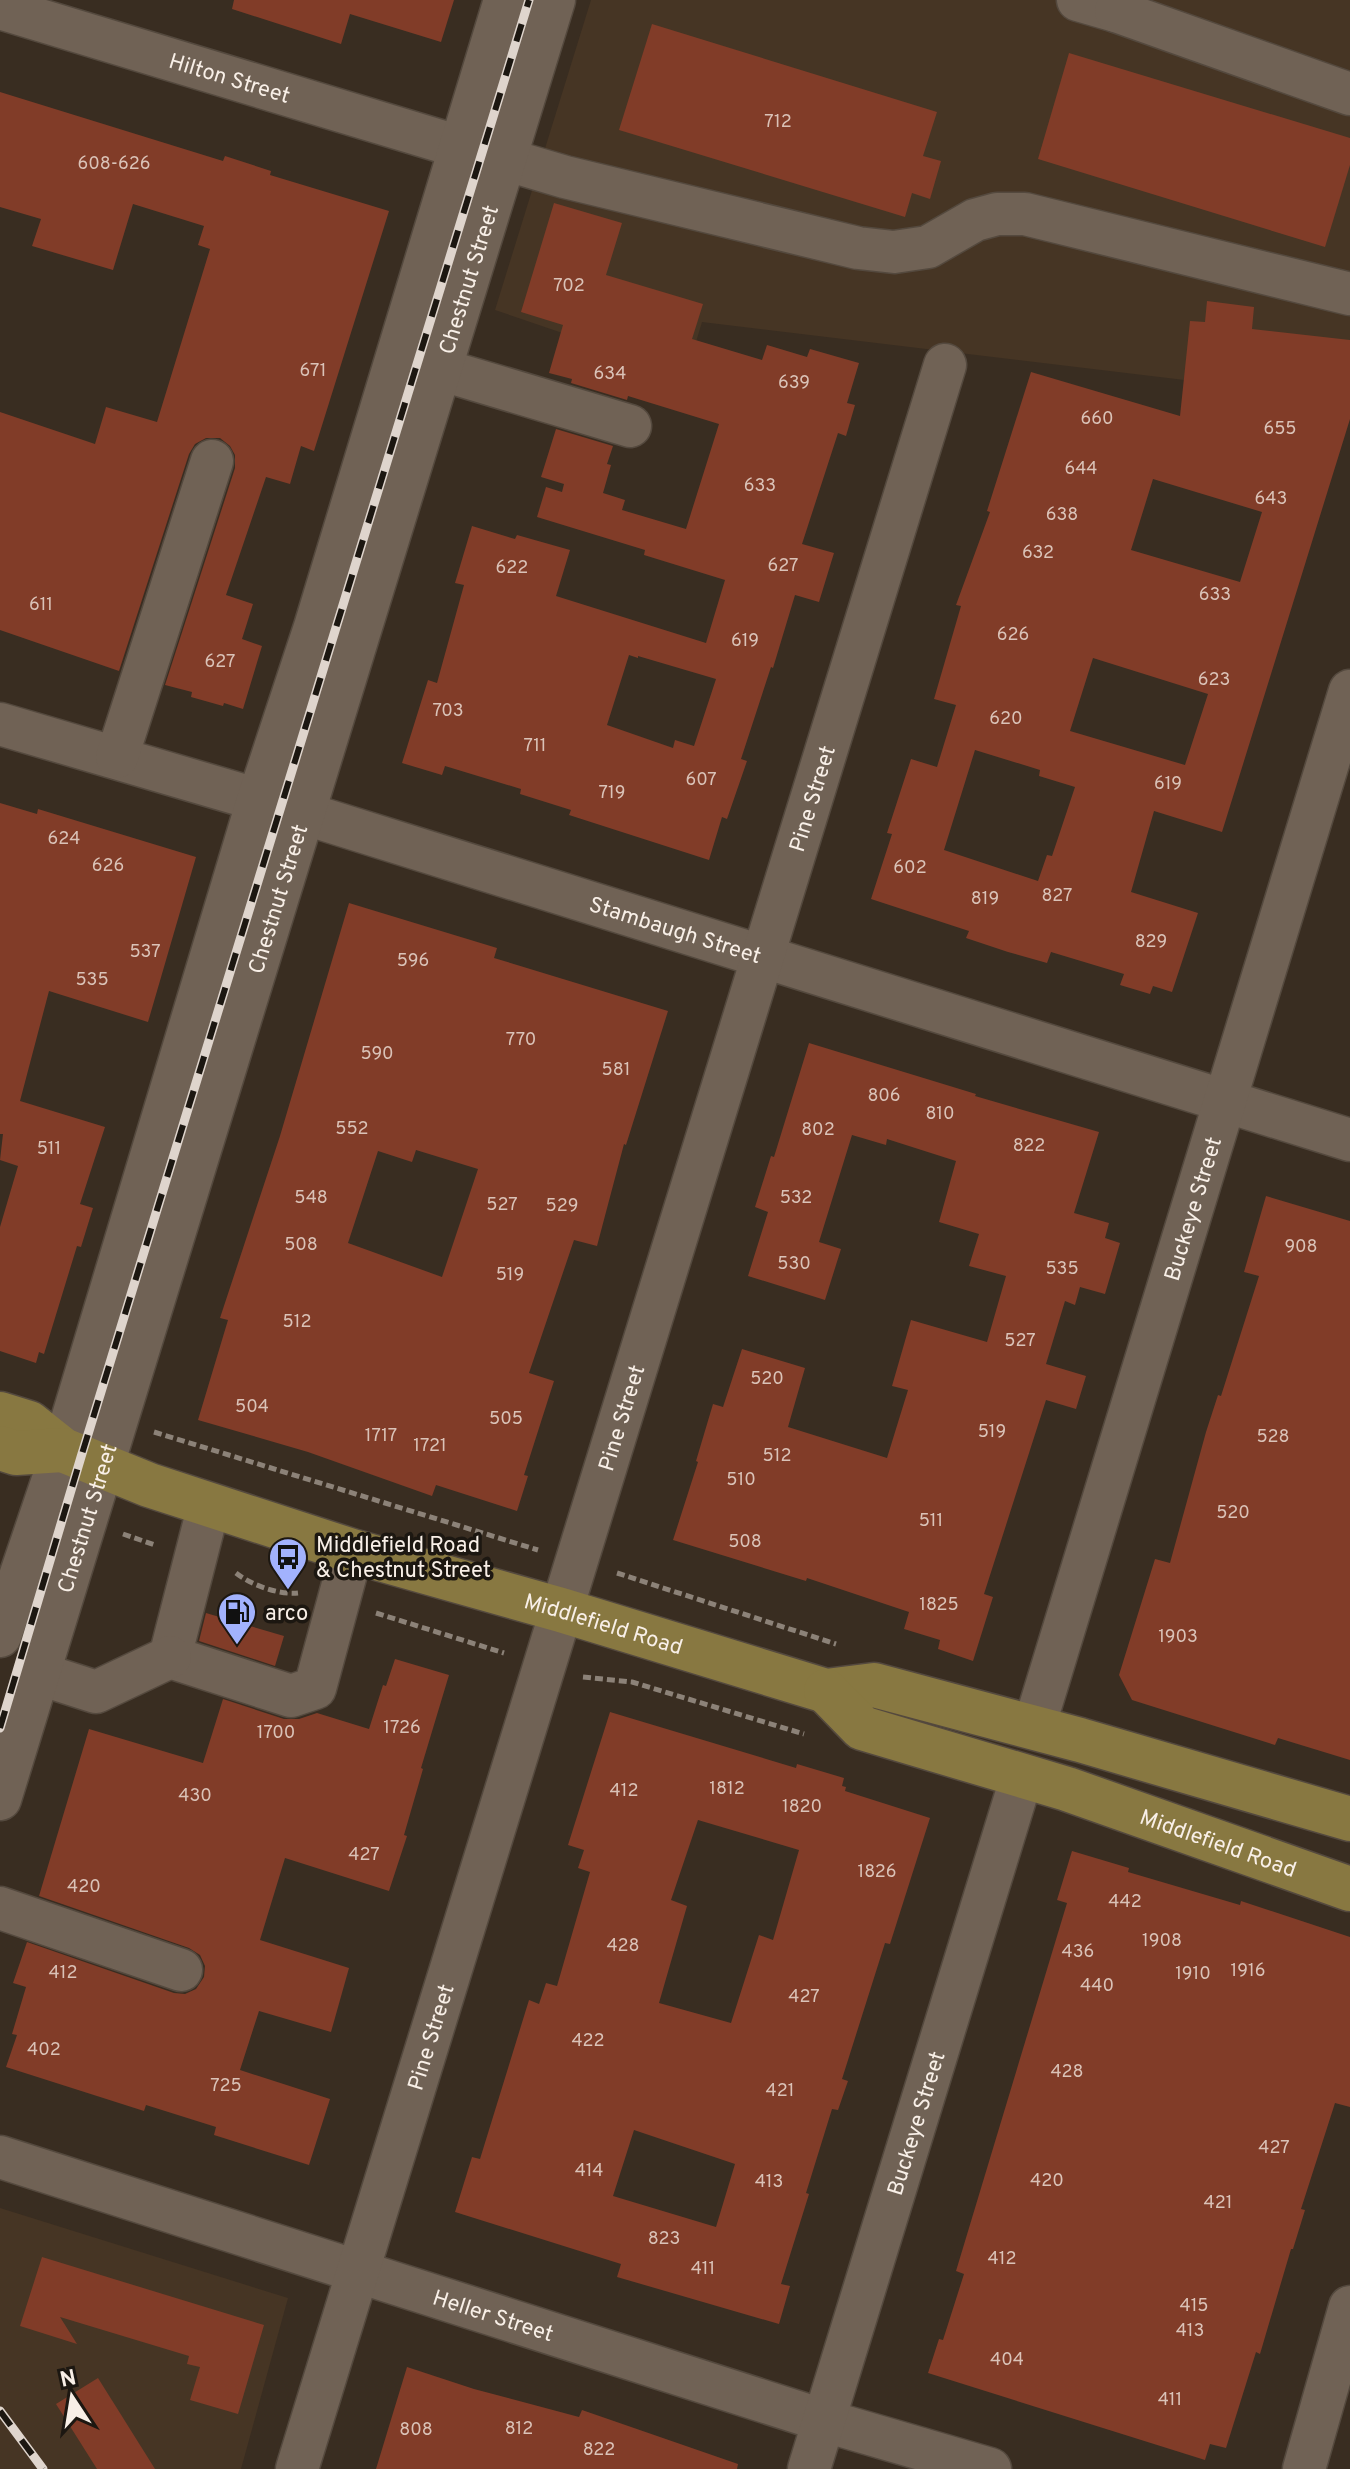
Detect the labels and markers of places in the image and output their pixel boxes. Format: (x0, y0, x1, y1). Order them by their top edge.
place label: Middlefield Road & Chestnut Street (316, 1533, 491, 1585)
bus stop icon: Middlefield Road & Chestnut Street (267, 1536, 309, 1591)
fuel station icon: arco (216, 1591, 258, 1646)
place label: arco (265, 1601, 308, 1628)

